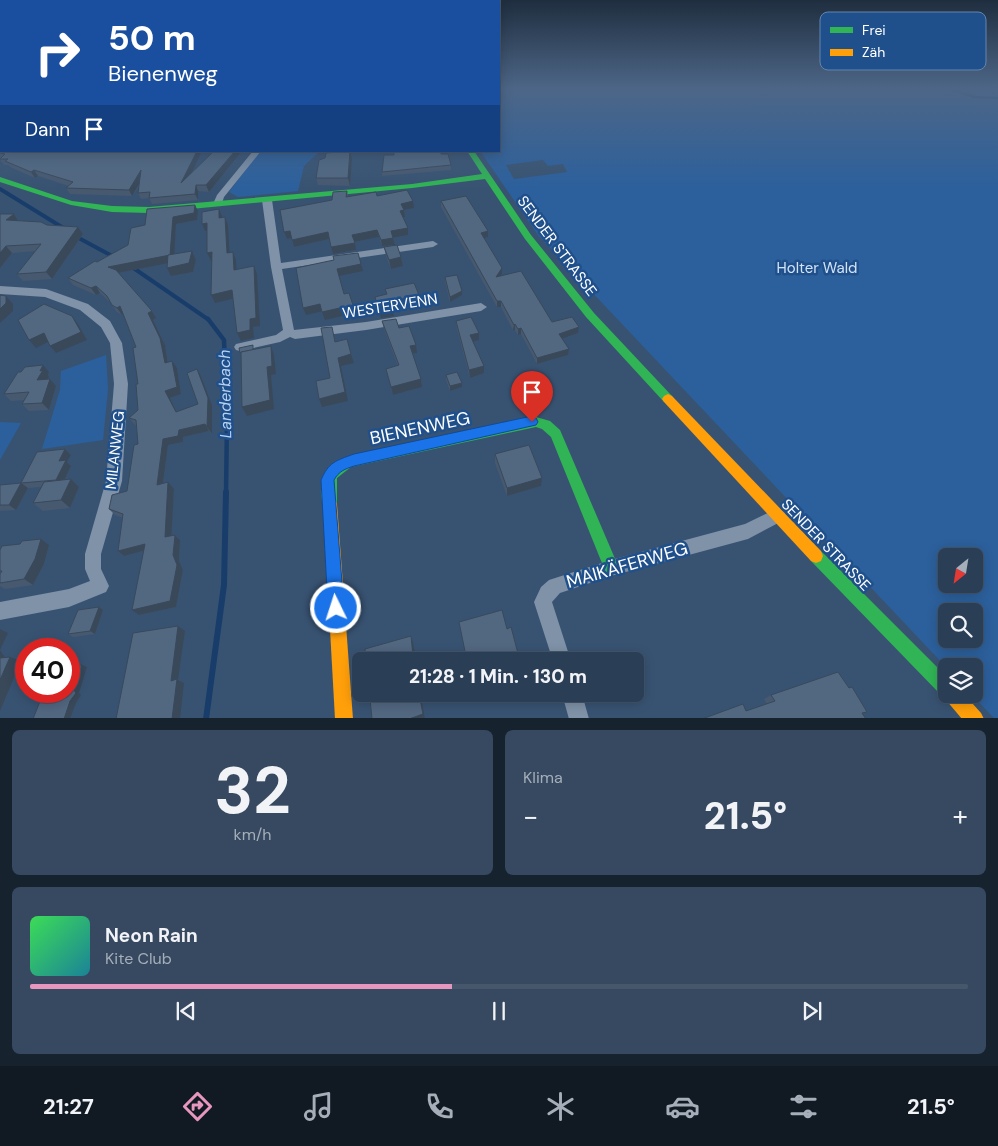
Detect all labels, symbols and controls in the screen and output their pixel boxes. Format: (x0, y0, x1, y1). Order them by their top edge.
legend (820, 12, 986, 70)
text: 50 m (108, 15, 196, 61)
icon: right (25, 20, 90, 85)
text: Frei (862, 21, 886, 39)
text: Zäh (862, 43, 885, 61)
text: Bienenweg (108, 59, 218, 88)
icon: arrive (80, 115, 108, 143)
text: Dann (25, 117, 70, 142)
street label: SENDER STRASSE (513, 192, 601, 300)
park label: Holter Wald (777, 258, 857, 278)
street label: WESTERVENN (341, 289, 439, 323)
water label: Landerbach (214, 350, 236, 438)
pin (511, 371, 553, 422)
icon: arrive (518, 378, 546, 406)
street label: BIENENWEG (368, 406, 472, 450)
street label: MILANWEG (101, 410, 129, 490)
street label: SENDER STRASSE (777, 495, 875, 595)
street label: MAIKÄFERWEG (564, 536, 690, 594)
north arrow (938, 548, 982, 592)
map controls (938, 548, 983, 703)
position arrow (309, 581, 361, 633)
button: search (938, 603, 983, 648)
speed limit sign: 40 (15, 638, 80, 703)
button: layers (938, 658, 983, 703)
text: 21:28 · 1 Min. · 130 m (409, 664, 587, 689)
text: 32 (214, 749, 291, 833)
text: Klima (523, 767, 563, 788)
text: 21.5° (704, 791, 787, 841)
text: − (523, 798, 538, 835)
text: + (953, 798, 968, 835)
text: km/h (234, 824, 271, 845)
text: Neon Rain (105, 923, 198, 948)
text: Kite Club (105, 948, 172, 969)
icon: previous (172, 997, 200, 1025)
icon: pause (485, 997, 513, 1025)
icon: next (798, 997, 826, 1025)
icon: directions (180, 1089, 215, 1124)
icon: music (301, 1089, 336, 1124)
icon: phone (422, 1089, 457, 1124)
icon: climate (543, 1089, 578, 1124)
icon: car (665, 1089, 700, 1124)
icon: filters (786, 1089, 821, 1124)
text: 21:27 (43, 1092, 94, 1121)
text: 21.5° (907, 1092, 955, 1121)

